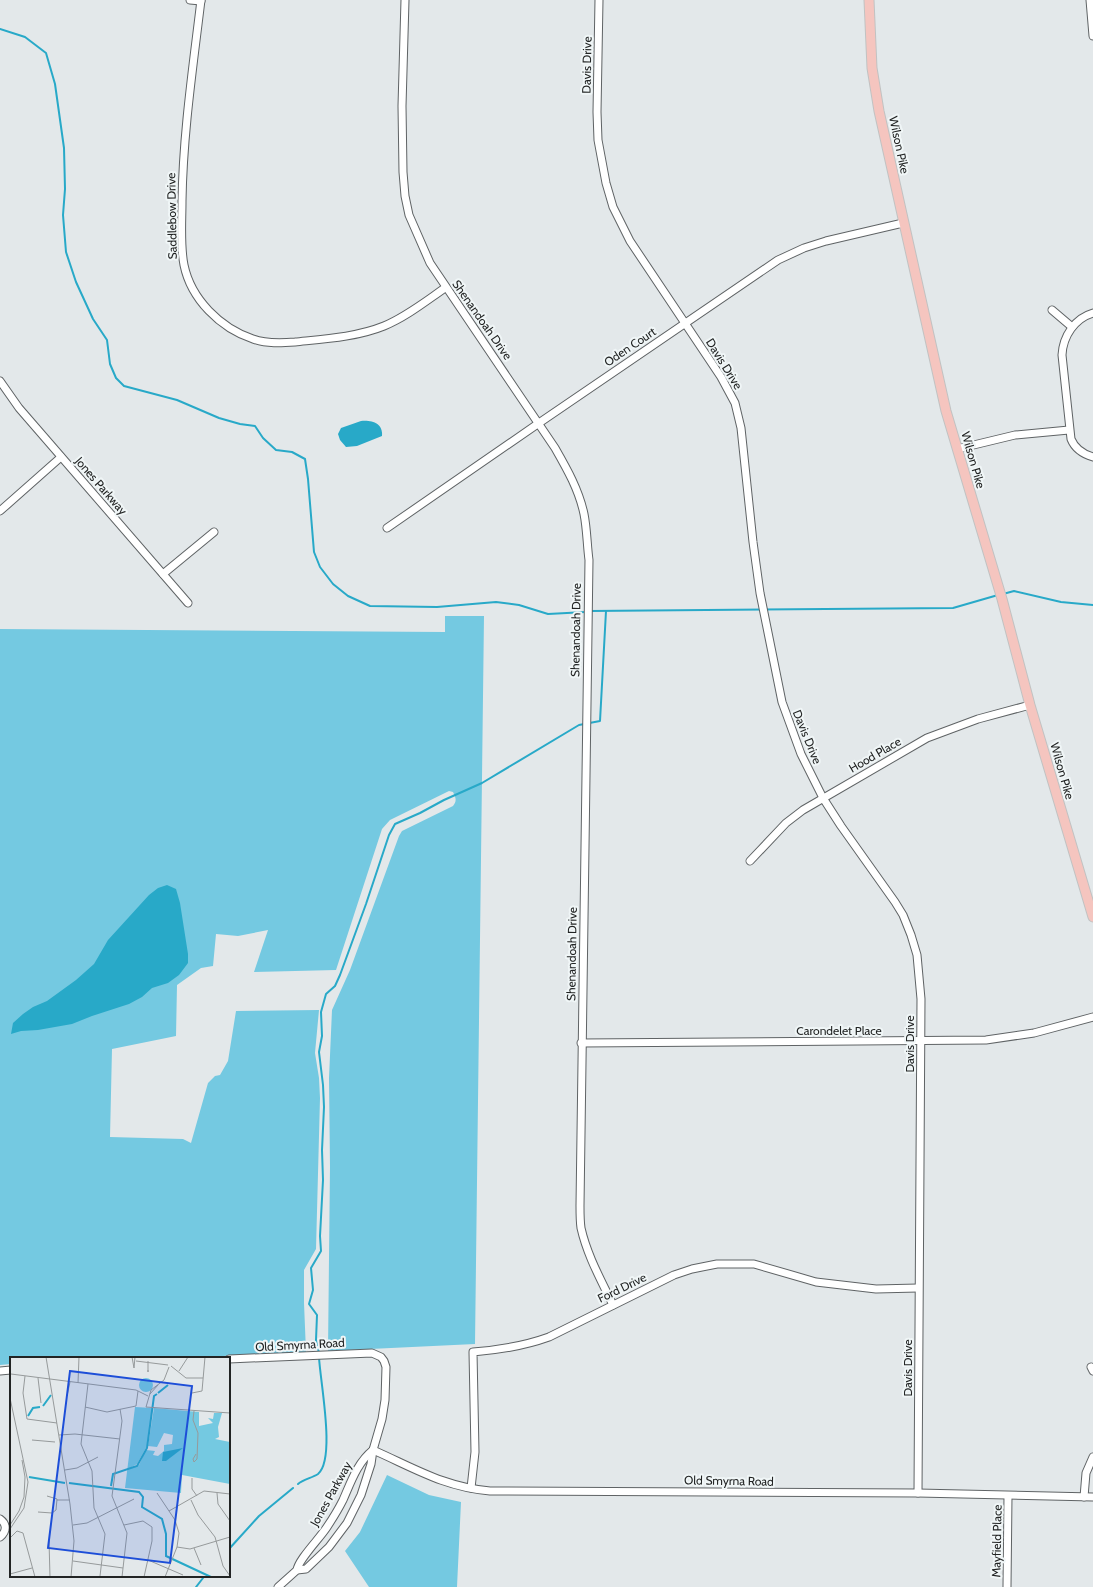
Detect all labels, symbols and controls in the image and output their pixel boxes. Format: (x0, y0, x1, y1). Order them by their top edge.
street label: Davis Drive (579, 36, 594, 94)
street label: Wilson Pike (886, 115, 913, 175)
street label: Saddlebow Drive (163, 173, 180, 259)
street label: Shenandoah Drive (449, 277, 515, 362)
street label: Oden Court (601, 324, 659, 369)
street label: Davis Drive (703, 335, 746, 392)
street label: Wilson Pike (958, 430, 989, 490)
street label: Jones Parkway (71, 453, 131, 518)
street label: Shenandoah Drive (567, 583, 584, 677)
street label: Davis Drive (790, 707, 825, 766)
street label: Hood Place (846, 734, 904, 776)
street label: Wilson Pike (1047, 741, 1078, 801)
street label: Shenandoah Drive (563, 907, 580, 1001)
street label: Davis Drive (902, 1015, 917, 1073)
street label: Carondelet Place (796, 1023, 882, 1038)
street label: Ford Drive (595, 1269, 649, 1306)
street label: Old Smyrna Road (255, 1335, 345, 1354)
street label: Davis Drive (900, 1339, 915, 1397)
inset map (10, 1357, 230, 1577)
street label: Jones Parkway (306, 1459, 355, 1530)
street label: Old Smyrna Road (684, 1472, 774, 1489)
street label: Mayfield Place (988, 1504, 1005, 1578)

